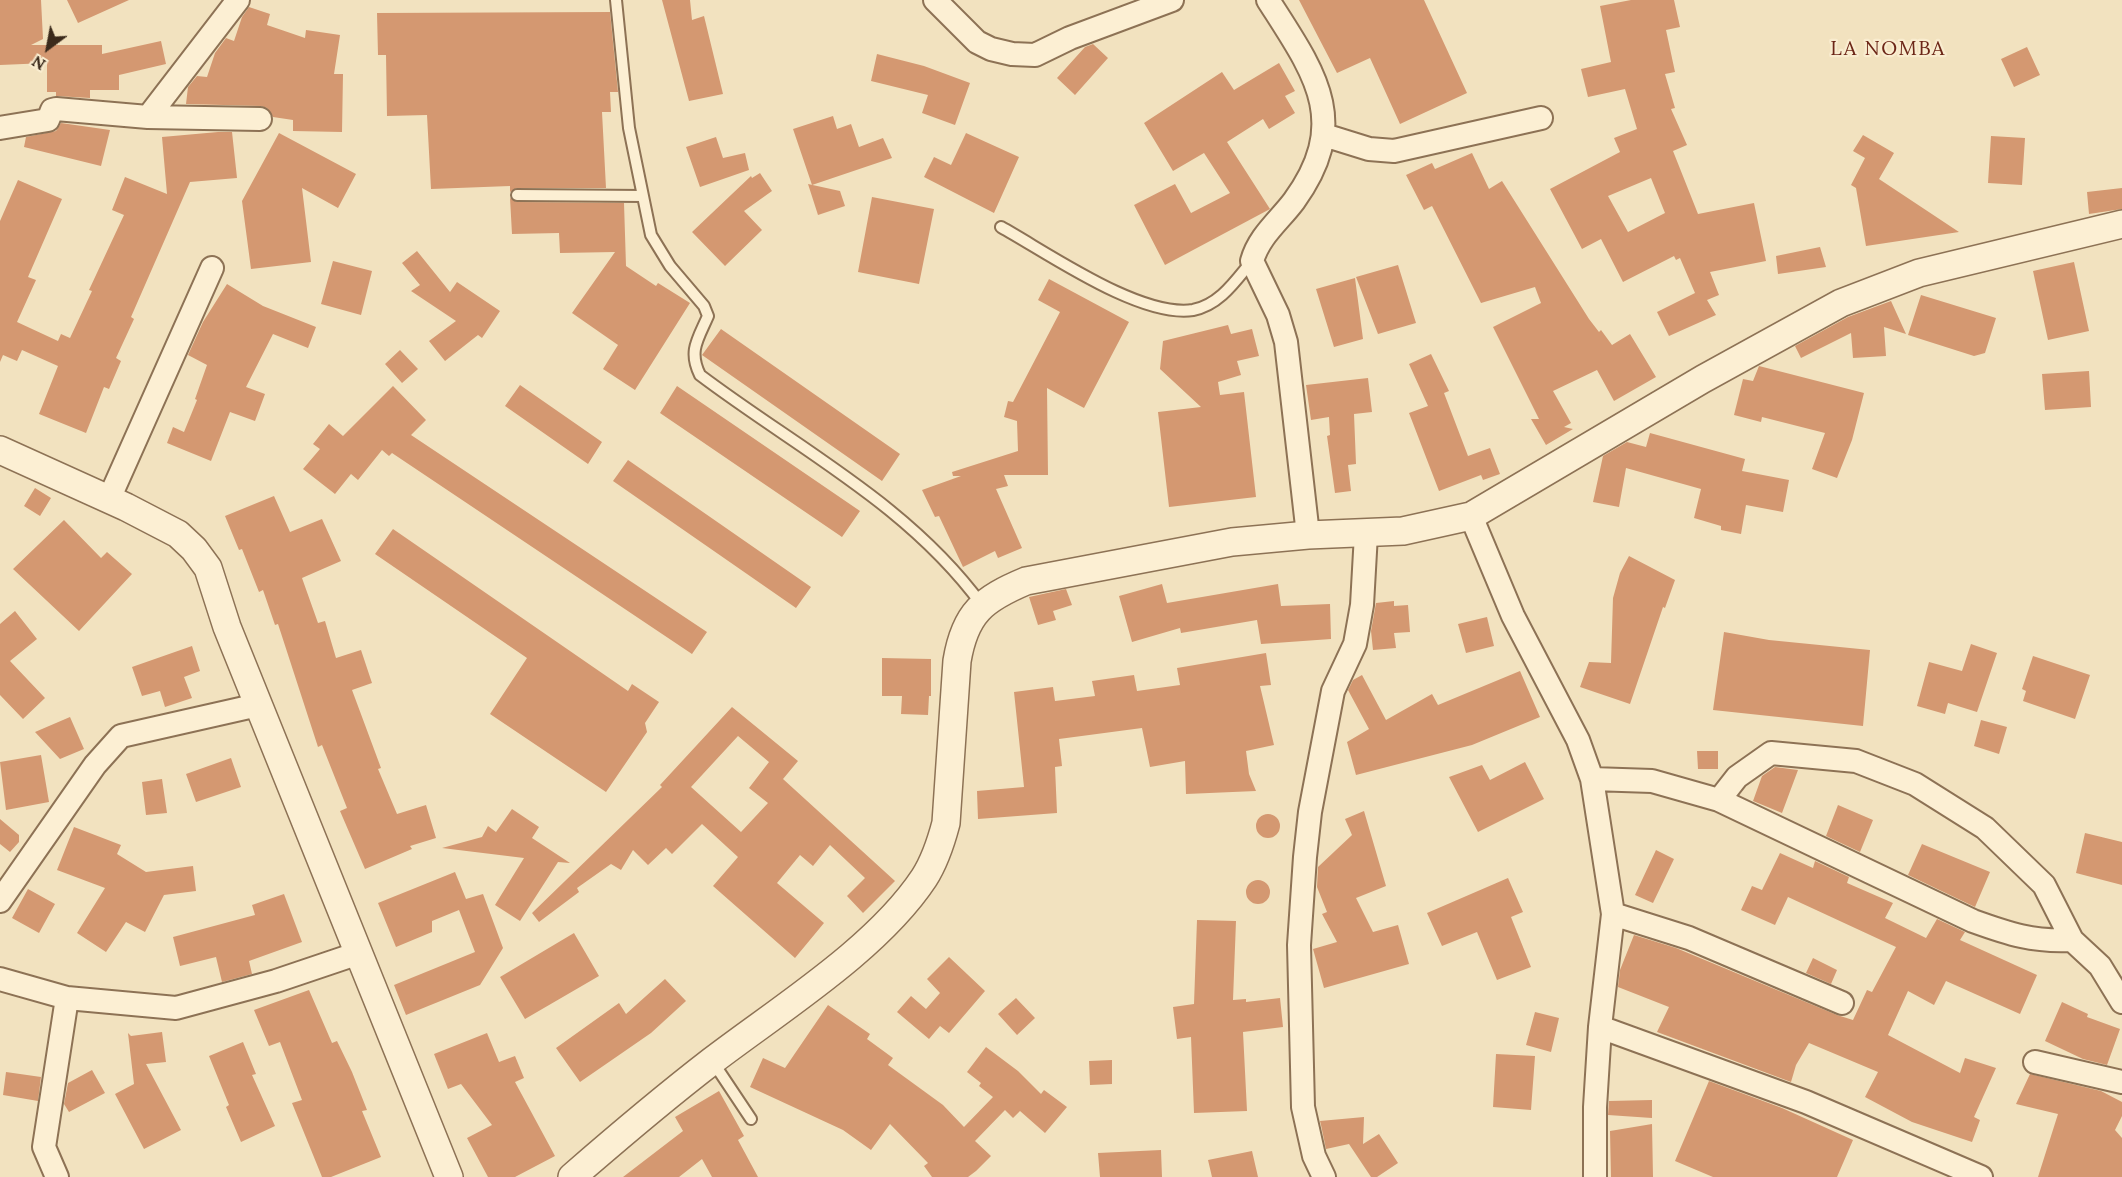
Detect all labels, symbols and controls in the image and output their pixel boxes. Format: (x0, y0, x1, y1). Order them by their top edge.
north arrow (18, 18, 78, 78)
district label: LA NOMBA (1830, 37, 1946, 61)
text: N (28, 52, 49, 75)

